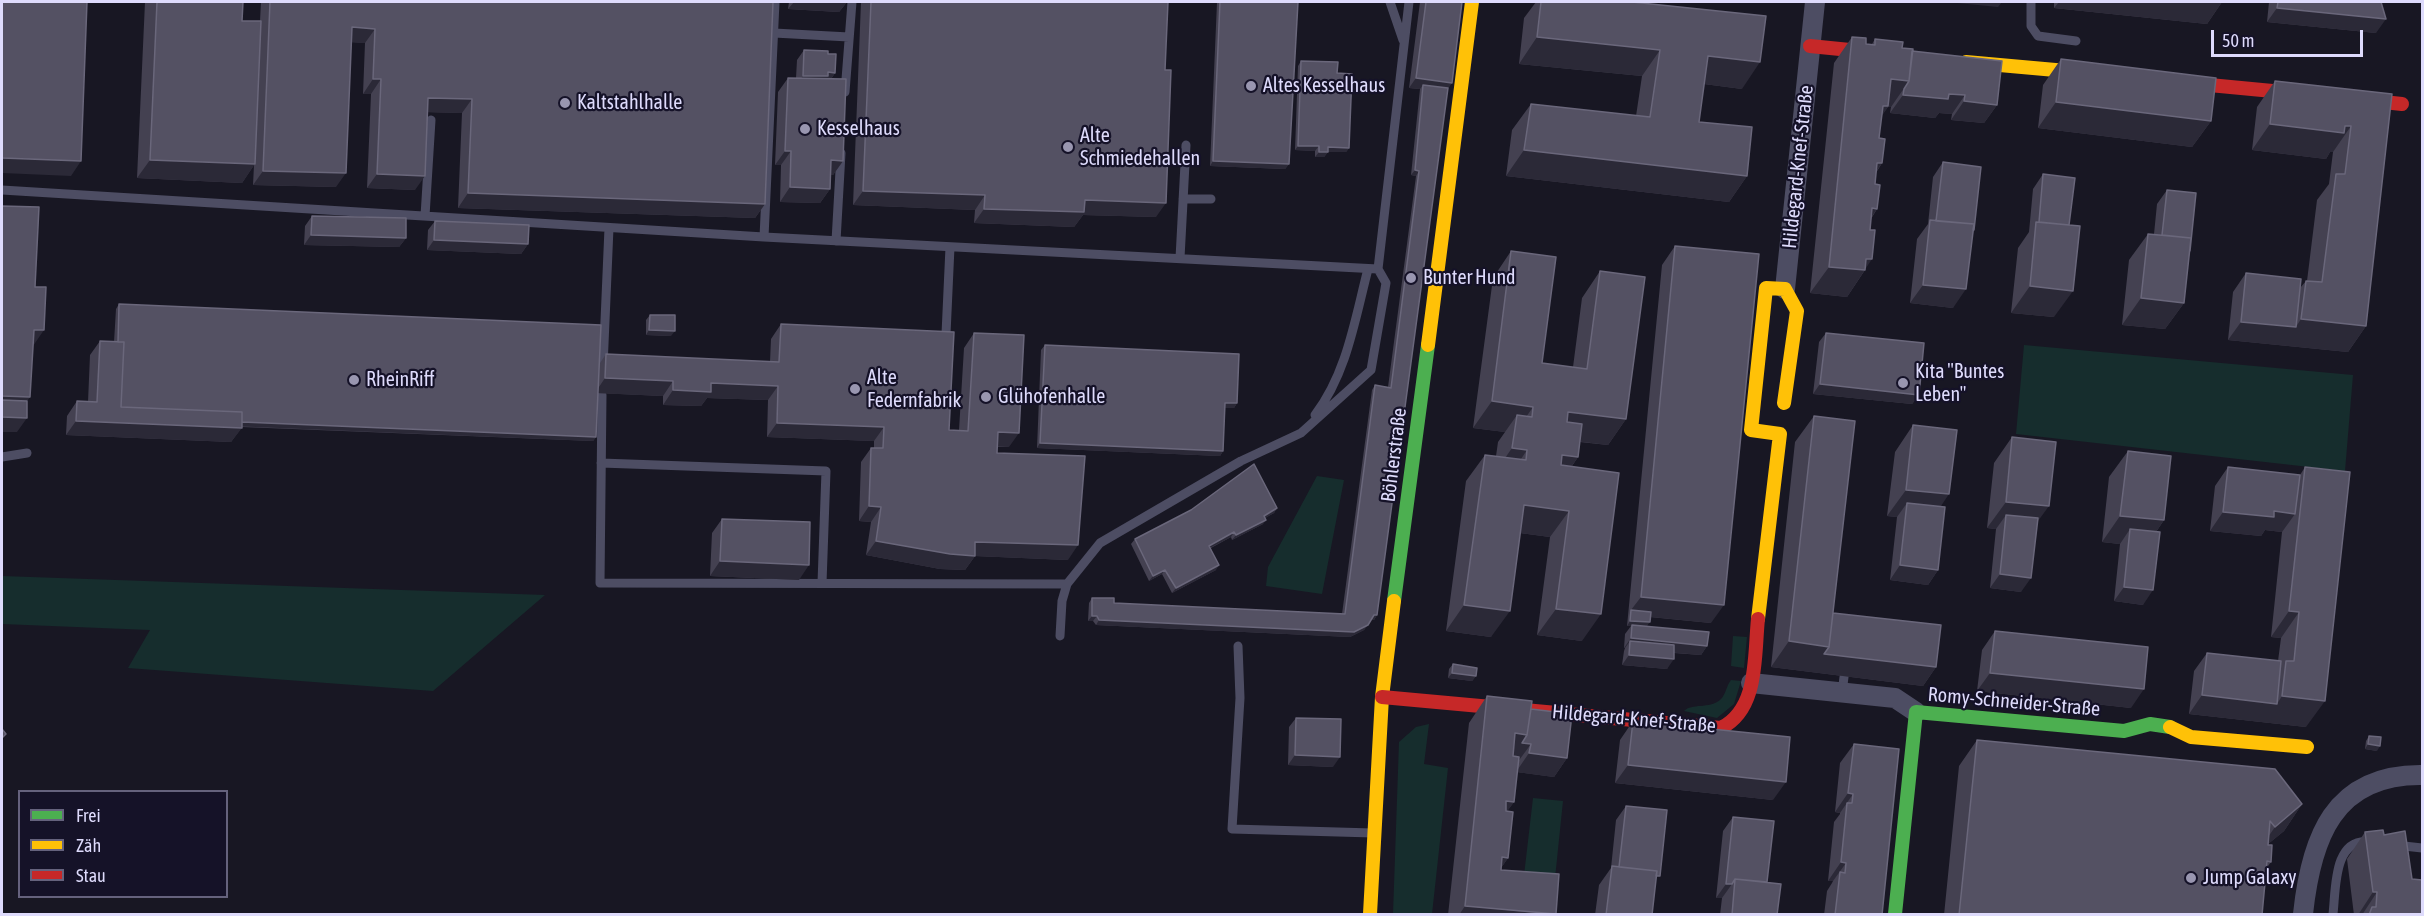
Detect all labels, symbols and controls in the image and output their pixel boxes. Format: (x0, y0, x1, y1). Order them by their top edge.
scale bar (2214, 18, 2366, 56)
text: 50 m (2222, 30, 2254, 51)
place label: Altes Kesselhaus (1263, 74, 1385, 98)
marker: Altes Kesselhaus (1244, 79, 1258, 93)
street label: Hildegard-Knef-Straße (1777, 84, 1819, 250)
place label: Kaltstahlhalle (577, 91, 682, 115)
marker: Kaltstahlhalle (558, 96, 572, 110)
place label: Kesselhaus (817, 117, 900, 141)
marker: Kesselhaus (798, 122, 812, 136)
place label: Alte Schmiedehallen (1080, 124, 1200, 171)
marker: Alte Schmiedehallen (1061, 140, 1075, 154)
place label: Bunter Hund (1423, 266, 1516, 290)
marker: Bunter Hund (1404, 271, 1418, 285)
place label: Kita "Buntes Leben" (1915, 360, 2004, 407)
place label: Alte Federnfabrik (867, 366, 961, 413)
place label: RheinRiff (366, 368, 435, 392)
marker: RheinRiff (347, 373, 361, 387)
marker: Kita "Buntes Leben" (1896, 376, 1910, 390)
marker: Alte Federnfabrik (848, 382, 862, 396)
place label: Glühofenhalle (998, 385, 1105, 409)
marker: Glühofenhalle (979, 390, 993, 404)
street label: Böhlerstraße (1376, 407, 1412, 503)
street label: Romy-Schneider-Straße (1927, 683, 2101, 721)
street label: Hildegard-Knef-Straße (1551, 700, 1717, 738)
legend (18, 790, 228, 898)
text: Frei (76, 805, 101, 826)
text: Zäh (76, 835, 101, 856)
text: Stau (76, 865, 106, 886)
place label: Jump Galaxy (2203, 866, 2296, 890)
marker: Jump Galaxy (2184, 871, 2198, 885)

